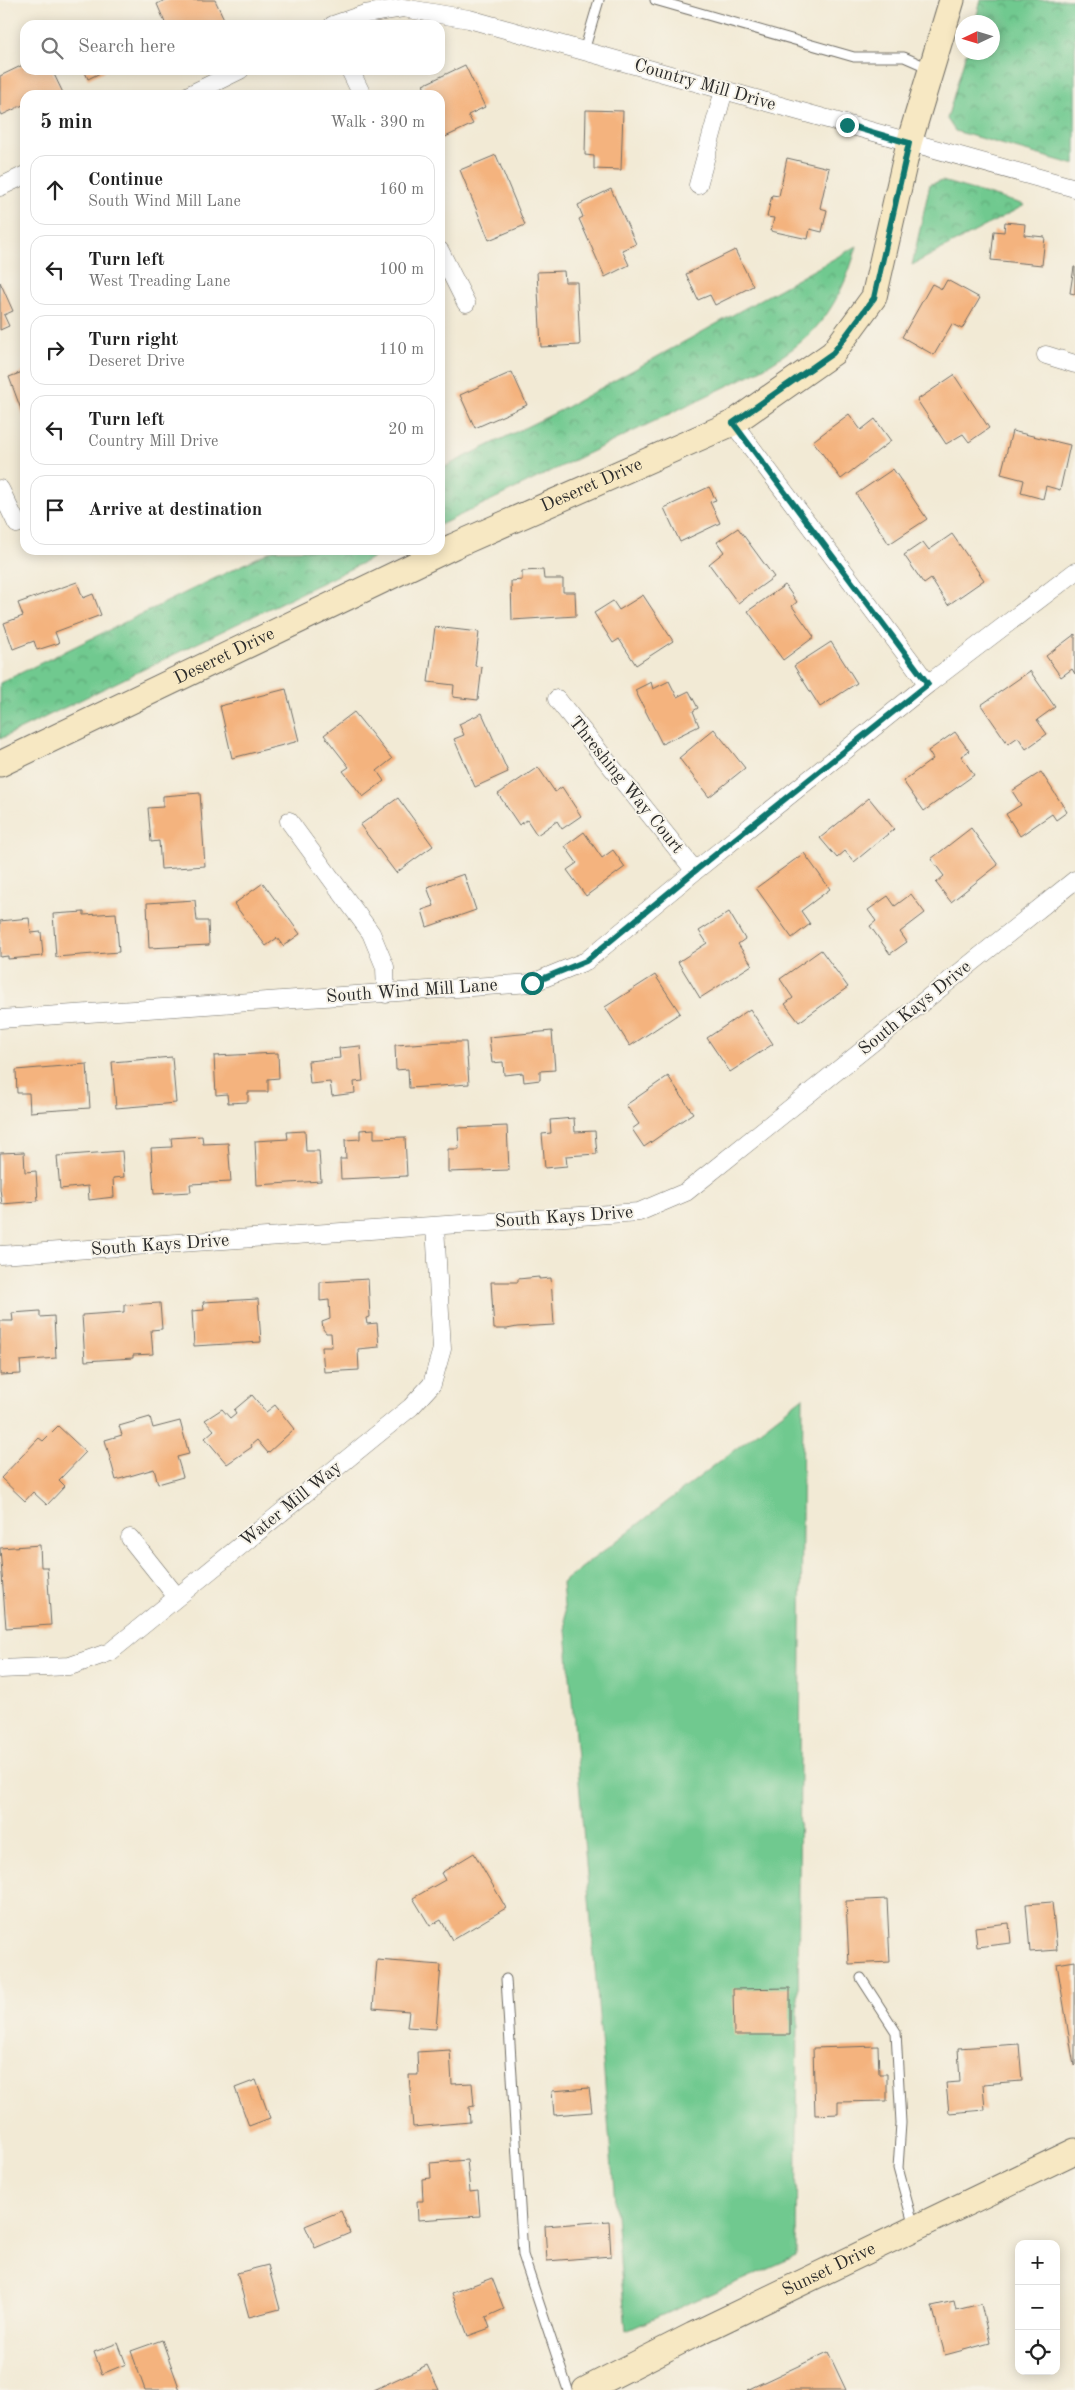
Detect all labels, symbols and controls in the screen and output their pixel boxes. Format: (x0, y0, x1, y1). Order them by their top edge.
north arrow (955, 15, 1000, 60)
search box (20, 20, 445, 75)
icon: search (38, 34, 66, 62)
text: Search here (78, 38, 175, 57)
street label: Country Mill Drive (632, 56, 778, 114)
text: 5 min (40, 112, 93, 133)
route end (836, 114, 859, 137)
text: Walk · 390 m (330, 115, 425, 131)
text: Continue (88, 171, 163, 190)
icon: ahead (41, 176, 69, 204)
text: 160 m (379, 182, 424, 198)
text: South Wind Mill Lane (88, 194, 241, 210)
text: Turn left (88, 251, 165, 270)
icon: left (41, 256, 69, 284)
text: 100 m (379, 262, 424, 278)
text: West Treading Lane (88, 274, 230, 290)
text: Turn right (88, 331, 178, 350)
icon: right (41, 336, 69, 364)
text: 110 m (379, 342, 424, 358)
text: Deseret Drive (88, 354, 185, 370)
text: Turn left (88, 411, 165, 430)
icon: left (41, 416, 69, 444)
text: 20 m (388, 422, 424, 438)
text: Country Mill Drive (88, 434, 218, 450)
street label: Deseret Drive (538, 455, 645, 516)
icon: arrive (41, 496, 69, 524)
text: Arrive at destination (88, 501, 262, 520)
street label: Deseret Drive (172, 625, 277, 688)
street label: Threshing Way Court (565, 713, 687, 857)
street label: South Kays Drive (855, 957, 975, 1059)
route start (521, 972, 544, 995)
street label: South Wind Mill Lane (326, 976, 498, 1006)
street label: South Kays Drive (494, 1203, 634, 1231)
street label: South Kays Drive (90, 1231, 230, 1259)
street label: Water Mill Way (237, 1458, 345, 1550)
street label: Sunset Drive (779, 2239, 878, 2300)
map controls (1015, 2240, 1060, 2375)
button: + (1015, 2240, 1060, 2285)
button: − (1015, 2285, 1060, 2330)
button: locate (1015, 2330, 1060, 2375)

